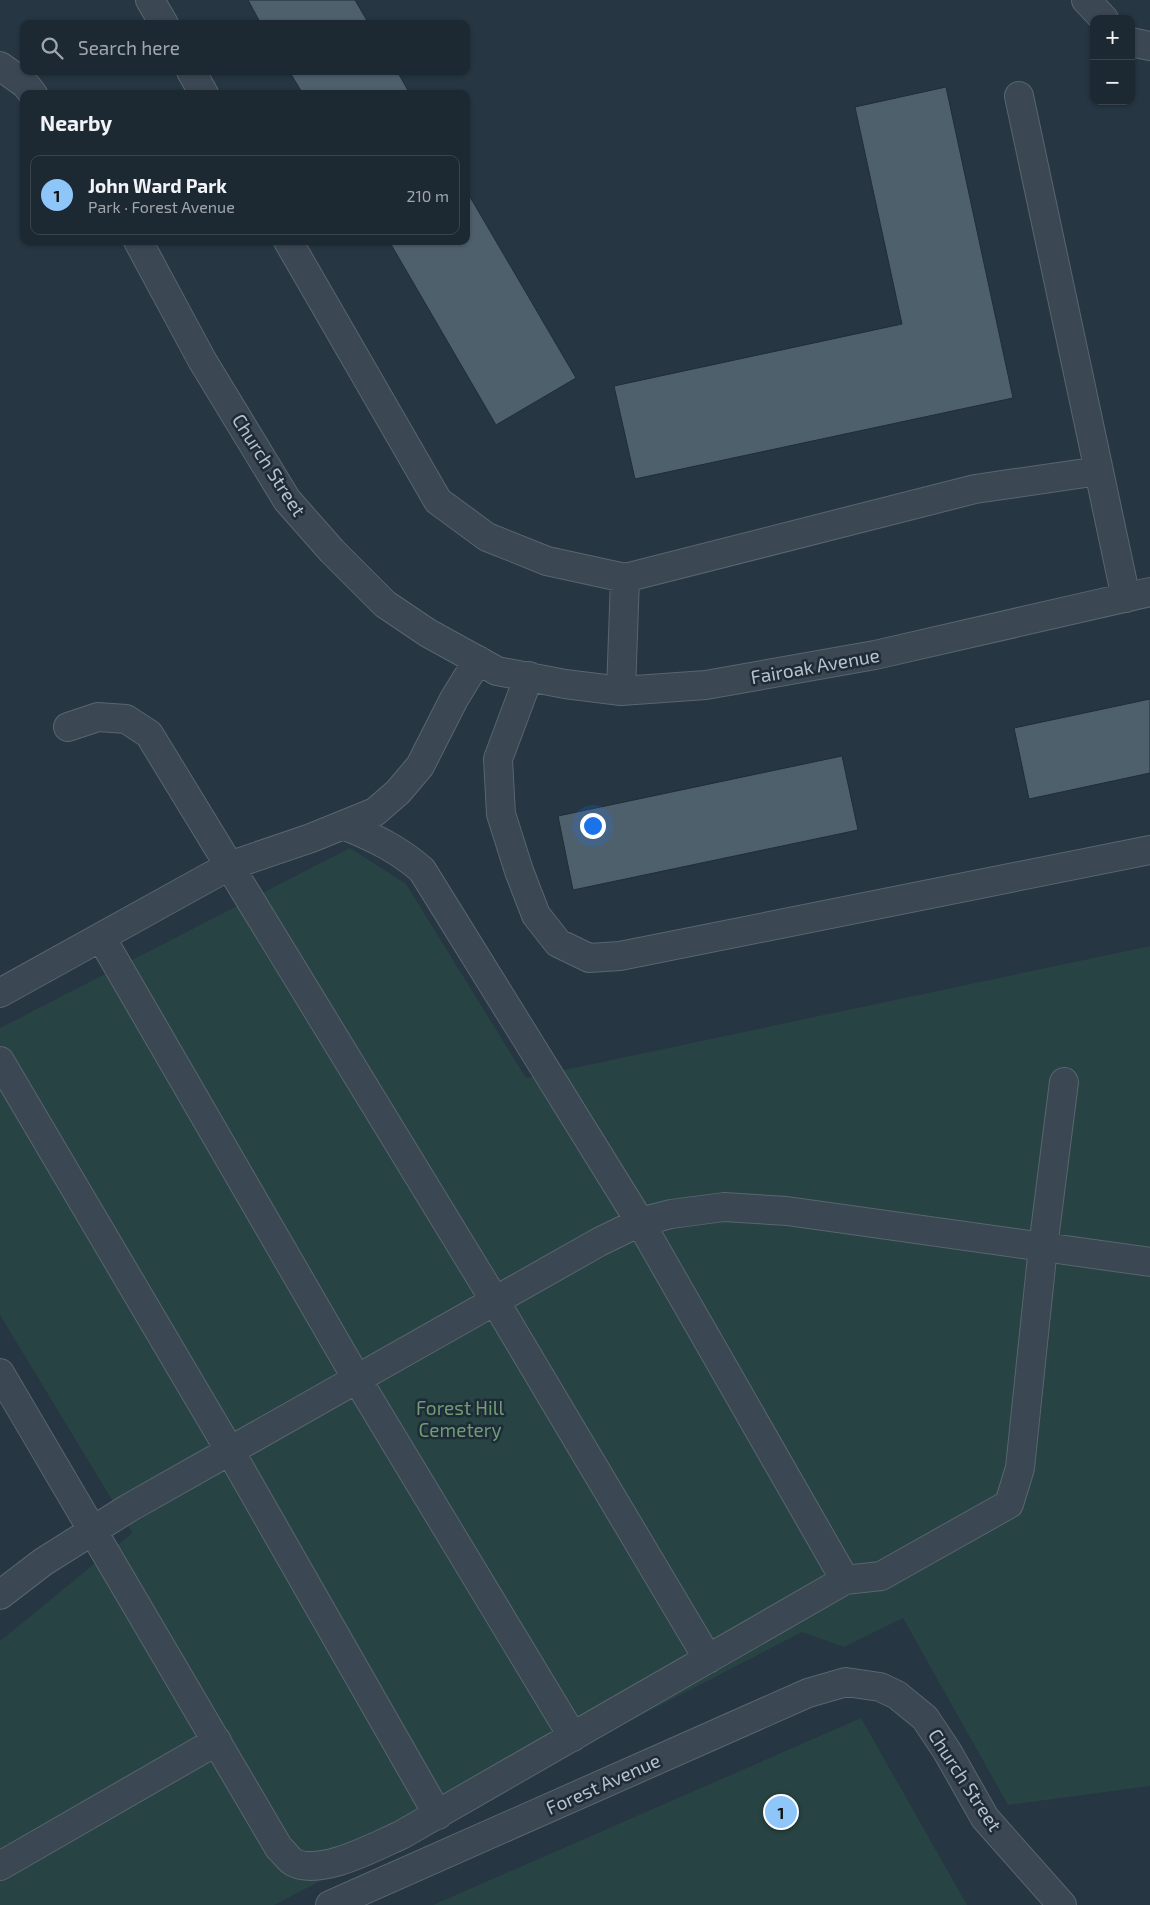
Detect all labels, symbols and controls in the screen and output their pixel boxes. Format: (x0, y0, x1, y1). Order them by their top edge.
map controls (1090, 15, 1135, 105)
button: + (1090, 15, 1135, 60)
search box (20, 20, 470, 75)
icon: search (38, 34, 66, 62)
text: Search here (78, 36, 180, 59)
button: − (1090, 60, 1135, 105)
text: Nearby (40, 110, 112, 135)
text: John Ward Park (88, 174, 227, 197)
text: 1 (54, 186, 60, 205)
text: 210 m (406, 186, 449, 205)
text: Park · Forest Avenue (88, 197, 235, 216)
street label: Church Street (228, 409, 311, 520)
street label: Fairoak Avenue (749, 643, 881, 688)
your location (580, 813, 606, 839)
park label: Forest Hill Cemetery (416, 1396, 504, 1441)
street label: Church Street (924, 1724, 1007, 1835)
street label: Forest Avenue (542, 1748, 664, 1819)
pin: 1 (765, 1793, 797, 1831)

